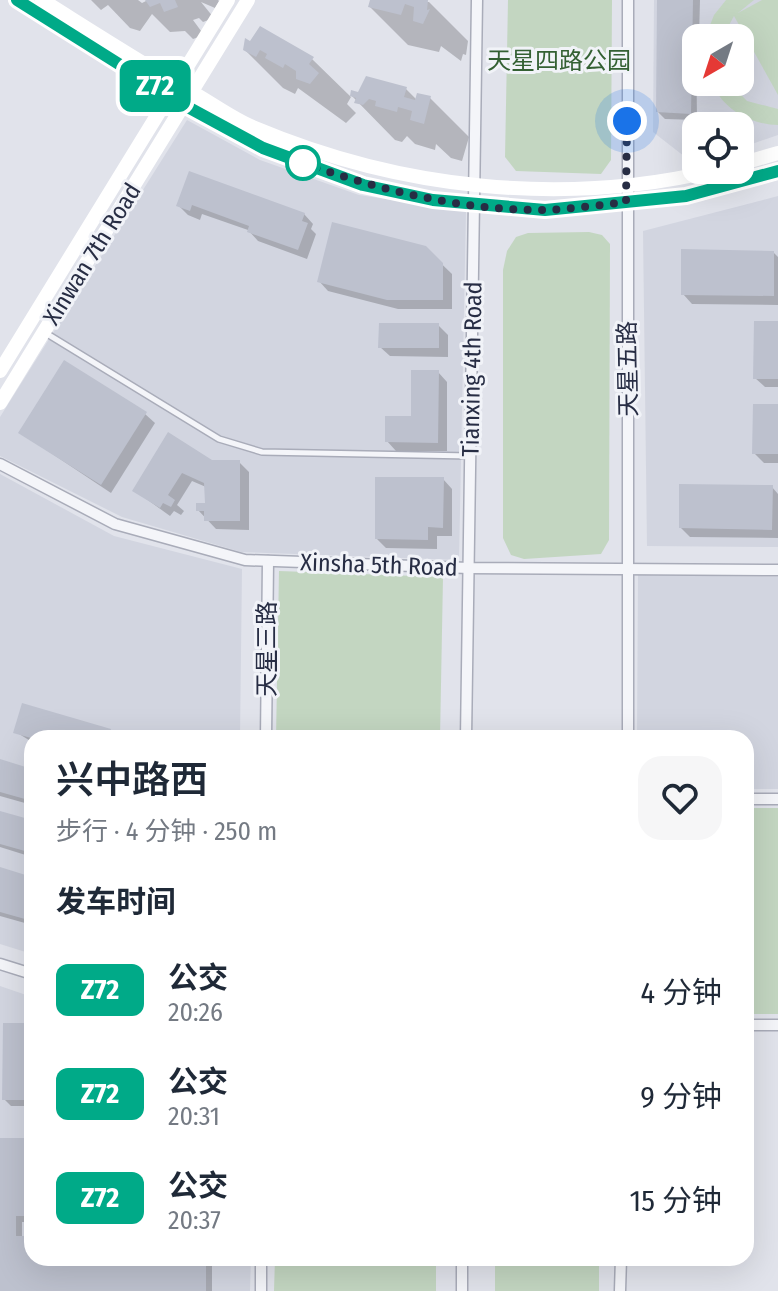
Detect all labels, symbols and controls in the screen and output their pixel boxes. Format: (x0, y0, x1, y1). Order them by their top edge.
north arrow (682, 24, 754, 96)
map controls (682, 24, 754, 184)
park label: 天星四路公园 (487, 47, 631, 75)
line badge: Z72 (109, 60, 201, 112)
text: Z72 (136, 69, 174, 102)
your location (607, 101, 647, 141)
button: locate (682, 112, 754, 184)
unlabelled marker (286, 146, 320, 180)
street label: Xinwan 7th Road (37, 178, 147, 330)
street label: Tianxing 4th Road (456, 281, 488, 457)
street label: 天星五路 (613, 321, 643, 417)
street label: Xinsha 5th Road (300, 548, 458, 582)
street label: 天星三路 (253, 601, 281, 697)
button: heart (638, 756, 722, 840)
text: 兴中路西 (56, 757, 208, 803)
text: 步行 · 4 分钟 · 250 m (56, 816, 277, 847)
text: 发车时间 (56, 884, 176, 920)
text: 公交 (168, 960, 228, 996)
text: Z72 (81, 973, 119, 1006)
text: 4 分钟 (640, 975, 722, 1011)
text: 20:26 (168, 997, 223, 1028)
text: 公交 (168, 1064, 228, 1100)
text: Z72 (81, 1077, 119, 1110)
text: 9 分钟 (640, 1079, 722, 1115)
text: 20:31 (168, 1101, 220, 1132)
text: 公交 (168, 1168, 228, 1204)
text: Z72 (81, 1181, 119, 1214)
text: 15 分钟 (629, 1183, 722, 1219)
text: 20:37 (168, 1205, 221, 1236)

